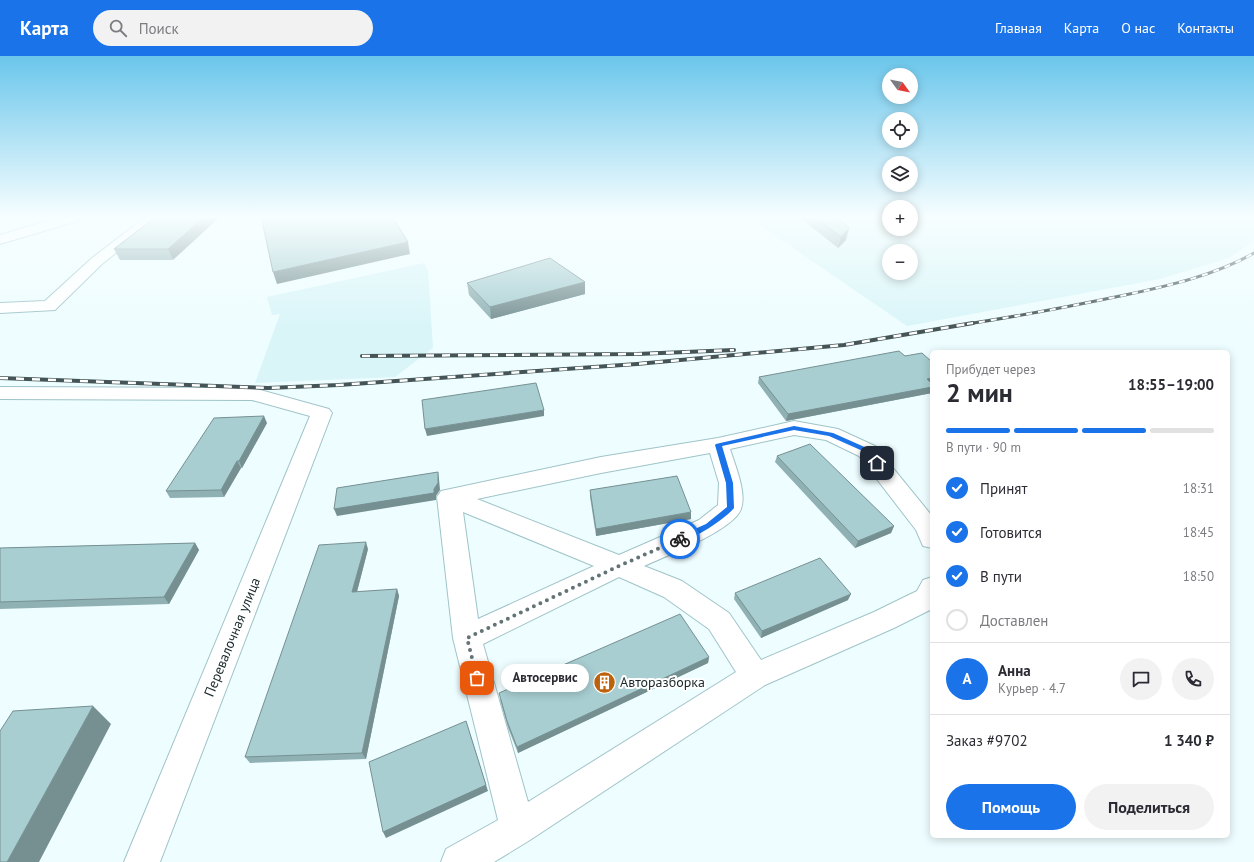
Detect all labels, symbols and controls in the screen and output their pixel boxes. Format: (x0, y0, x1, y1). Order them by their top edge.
search box (93, 10, 373, 46)
text: Карта (20, 16, 69, 40)
icon: search (107, 17, 129, 39)
text: Поиск (139, 19, 179, 38)
text: Главная (995, 19, 1042, 37)
text: Карта (1064, 19, 1099, 37)
text: О нас (1121, 19, 1155, 37)
text: Контакты (1177, 19, 1234, 37)
north arrow (882, 68, 918, 104)
map controls (882, 68, 918, 280)
button: locate (882, 112, 918, 148)
button: layers (882, 156, 918, 192)
button: + (882, 200, 918, 236)
button: − (882, 244, 918, 280)
text: Прибудет через (946, 361, 1036, 378)
text: 18:55–19:00 (1128, 375, 1214, 394)
text: 2 мин (946, 376, 1013, 409)
text: В пути · 90 m (946, 439, 1021, 456)
pin (860, 446, 894, 480)
icon: home (866, 452, 888, 474)
icon: check (946, 477, 968, 499)
text: Принят (980, 479, 1027, 498)
text: 18:31 (1183, 480, 1214, 497)
courier (660, 519, 700, 559)
icon: check (946, 521, 968, 543)
text: Готовится (980, 523, 1042, 542)
text: 18:45 (1183, 524, 1214, 541)
icon: bike (669, 528, 691, 550)
icon: check (946, 565, 968, 587)
text: В пути (980, 567, 1022, 586)
text: 18:50 (1183, 568, 1214, 585)
street label: Перевалочная улица (200, 575, 264, 699)
text: Доставлен (980, 611, 1048, 630)
button: chat (1120, 658, 1162, 700)
button: phone (1172, 658, 1214, 700)
pin (460, 661, 494, 695)
text: Анна (998, 661, 1031, 680)
callout: Автосервис (501, 664, 589, 692)
icon: bag (466, 667, 488, 689)
text: Автосервис (512, 669, 578, 686)
building icon: Авторазборка (591, 669, 617, 695)
text: А (962, 669, 972, 688)
place label: Авторазборка (620, 673, 705, 691)
text: Курьер · 4.7 (998, 680, 1066, 697)
text: Заказ #9702 (946, 731, 1028, 750)
text: 1 340 ₽ (1164, 731, 1214, 750)
button: Помощь (946, 784, 1076, 830)
button: Поделиться (1084, 784, 1214, 830)

